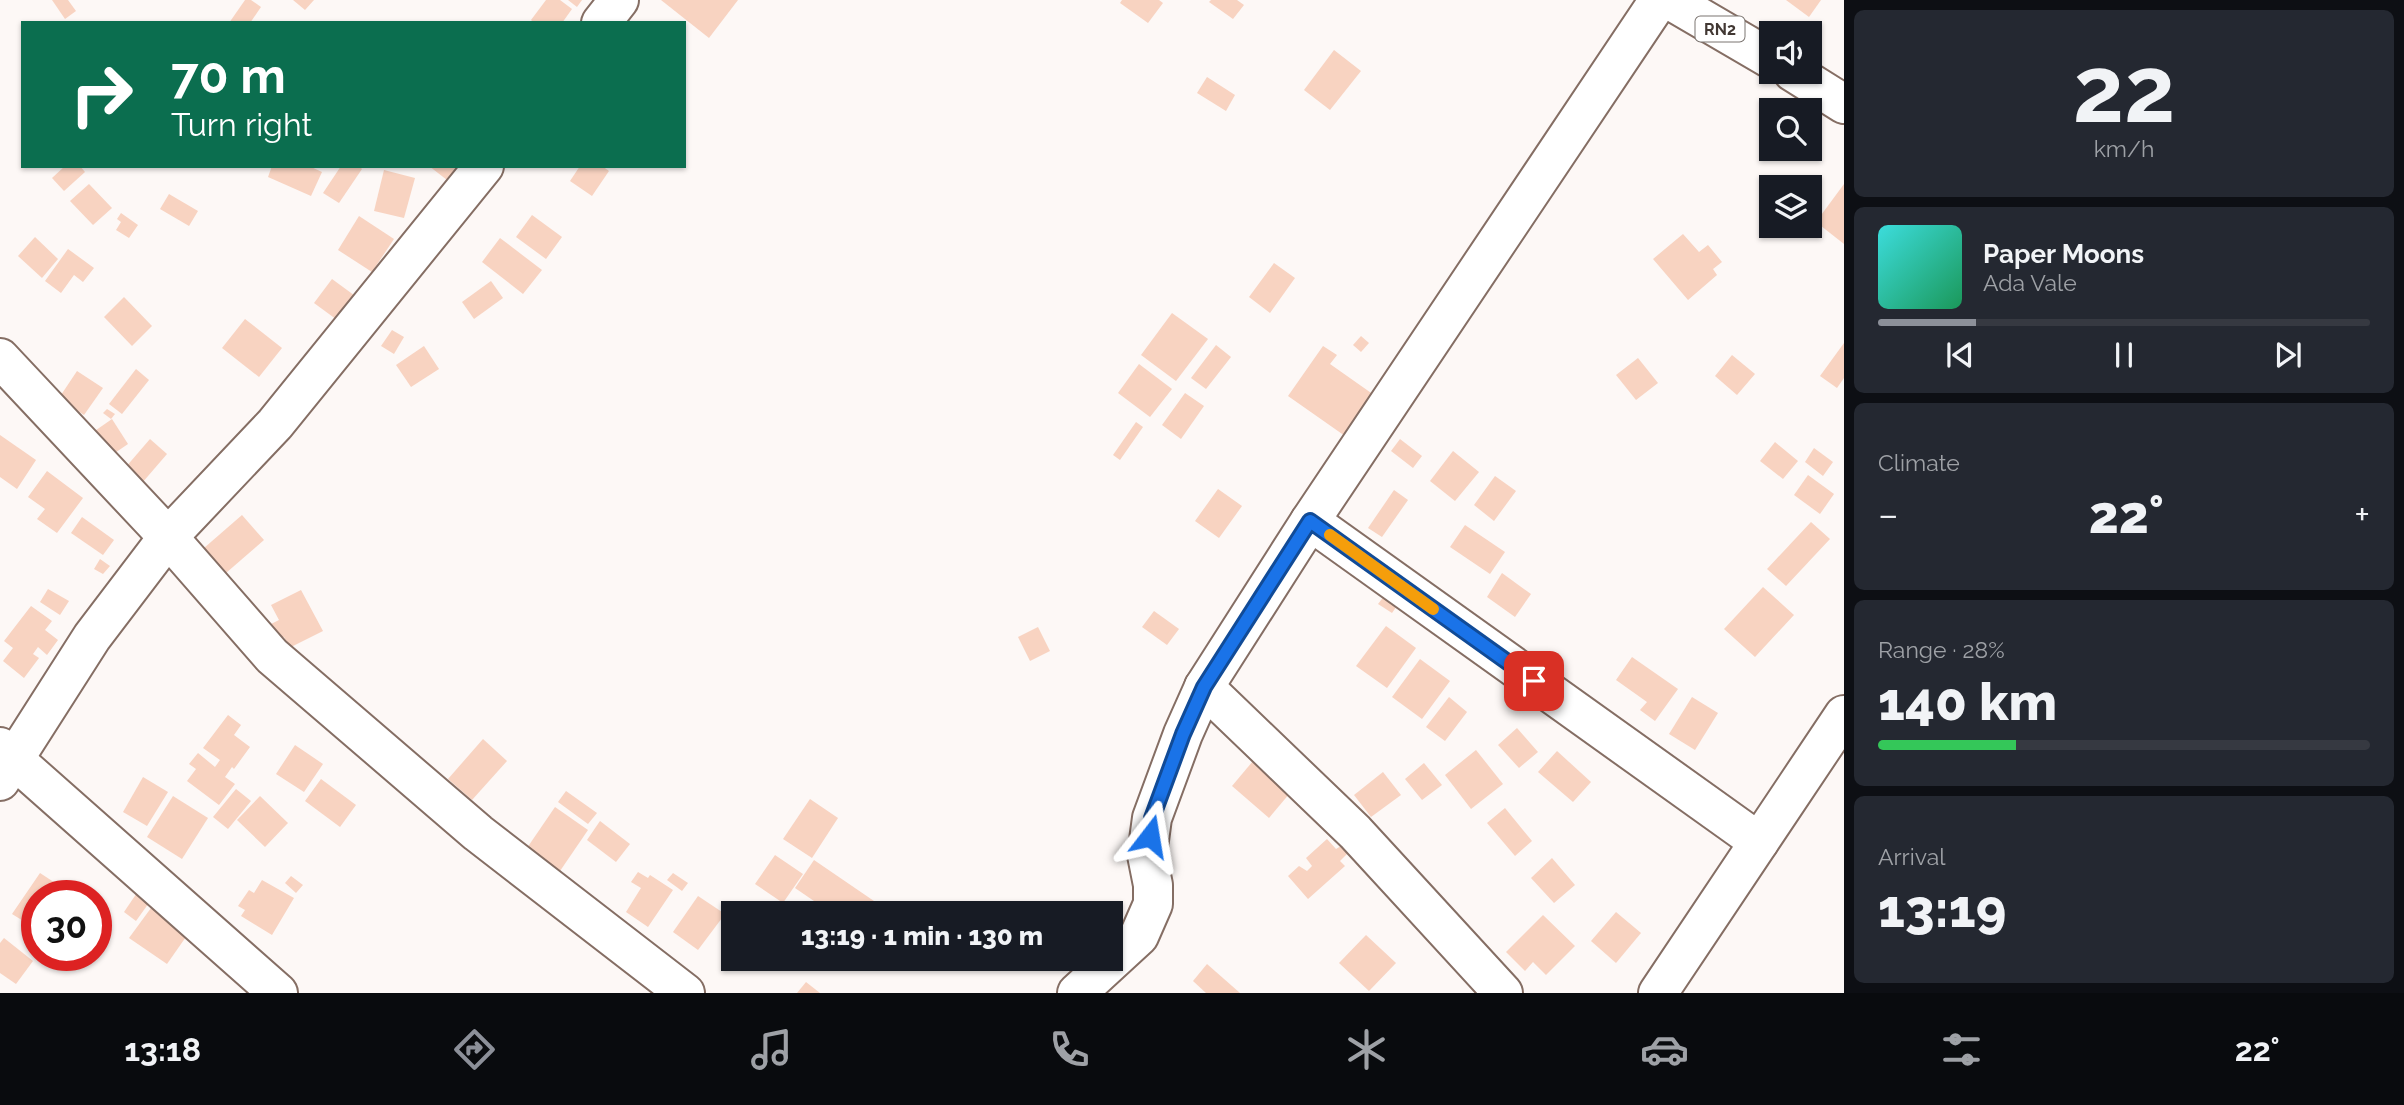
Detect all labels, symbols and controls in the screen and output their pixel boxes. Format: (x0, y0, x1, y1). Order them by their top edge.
road number: RN2 (1696, 17, 1744, 42)
map controls (1759, 21, 1822, 238)
button: sound (1759, 21, 1822, 84)
text: 22 (2073, 36, 2175, 143)
text: 70 m (171, 47, 286, 104)
icon: right (56, 49, 147, 140)
button: search (1759, 98, 1822, 161)
text: Turn right (171, 106, 312, 143)
text: km/h (2094, 135, 2154, 162)
button: layers (1759, 175, 1822, 238)
text: Paper Moons (1983, 239, 2144, 269)
text: Ada Vale (1983, 269, 2077, 296)
icon: previous (1941, 336, 1979, 374)
icon: pause (2105, 336, 2143, 374)
icon: next (2269, 336, 2307, 374)
text: Climate (1878, 449, 1960, 476)
text: 22° (2089, 484, 2164, 545)
text: − (1878, 492, 1898, 537)
text: + (2354, 492, 2370, 537)
text: Range · 28% (1878, 636, 2005, 663)
pin (1504, 651, 1564, 711)
icon: arrive (1515, 662, 1553, 700)
text: 140 km (1878, 671, 2057, 732)
position arrow (1113, 799, 1187, 873)
text: Arrival (1878, 843, 1945, 870)
text: 13:19 (1878, 878, 2006, 939)
speed limit sign: 30 (21, 880, 112, 971)
text: 13:19 · 1 min · 130 m (801, 921, 1043, 951)
icon: directions (450, 1025, 499, 1074)
icon: music (747, 1025, 796, 1074)
icon: phone (1045, 1025, 1094, 1074)
icon: climate (1342, 1025, 1391, 1074)
icon: car (1640, 1025, 1689, 1074)
icon: filters (1937, 1025, 1986, 1074)
text: 13:18 (124, 1031, 201, 1068)
text: 22° (2235, 1031, 2280, 1068)

